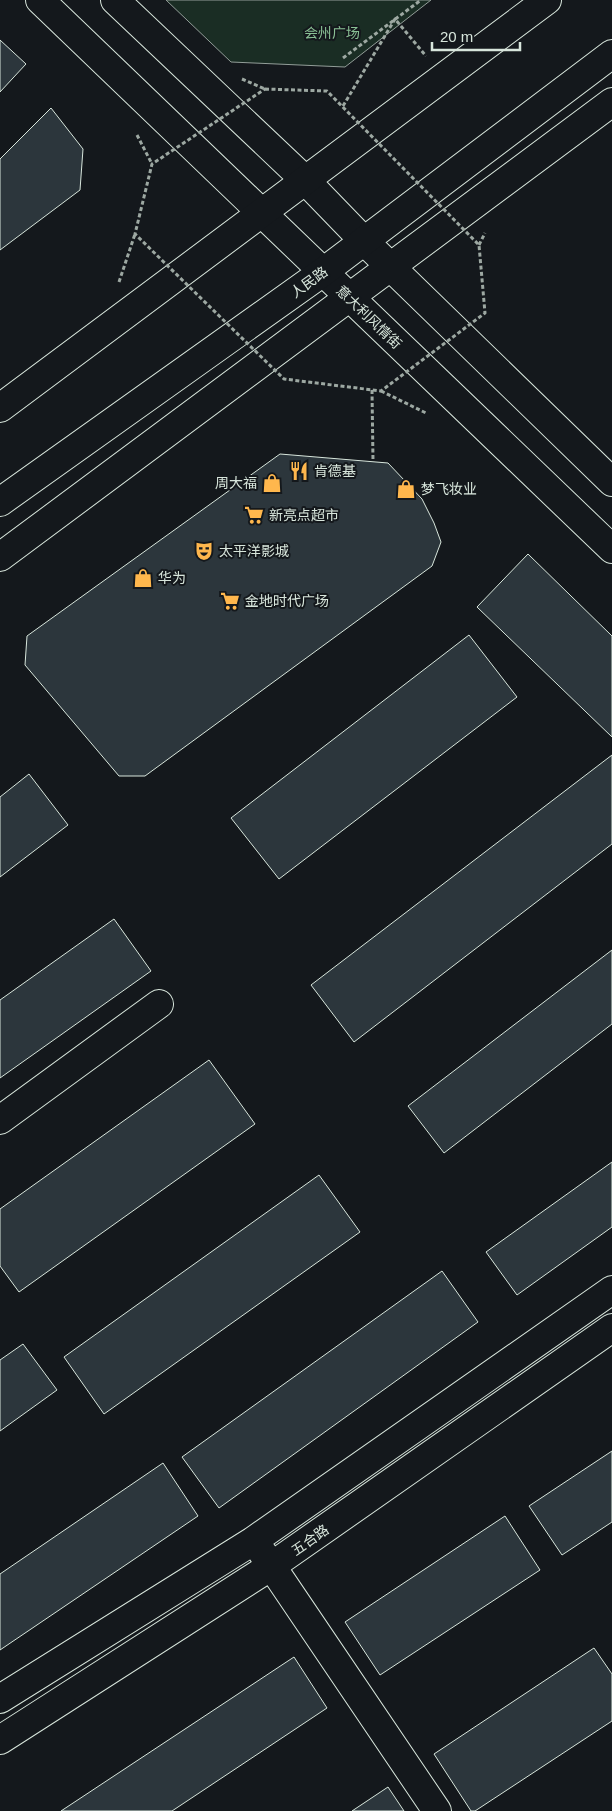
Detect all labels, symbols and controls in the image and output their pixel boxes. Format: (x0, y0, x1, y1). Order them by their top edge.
scale bar (432, 20, 520, 52)
park label: 会州广场 (304, 25, 360, 41)
text: 20 m (440, 28, 473, 45)
street label: 人民路 (287, 263, 331, 301)
street label: 意大利风情街 (333, 282, 405, 352)
restaurant icon: 肯德基 (288, 460, 310, 482)
place label: 肯德基 (314, 463, 356, 479)
shop icon: 周大福 (261, 472, 283, 494)
place label: 周大福 (215, 475, 257, 491)
shop icon: 梦飞妆业 (395, 478, 417, 500)
place label: 梦飞妆业 (421, 481, 477, 497)
supermarket icon: 新亮点超市 (243, 504, 265, 526)
place label: 新亮点超市 (269, 507, 339, 523)
theatre icon: 太平洋影城 (193, 540, 215, 562)
place label: 太平洋影城 (219, 543, 289, 559)
shop icon: 华为 (132, 567, 154, 589)
place label: 华为 (158, 570, 186, 586)
supermarket icon: 金地时代广场 (219, 590, 241, 612)
place label: 金地时代广场 (245, 593, 329, 609)
street label: 五合路 (288, 1521, 332, 1559)

